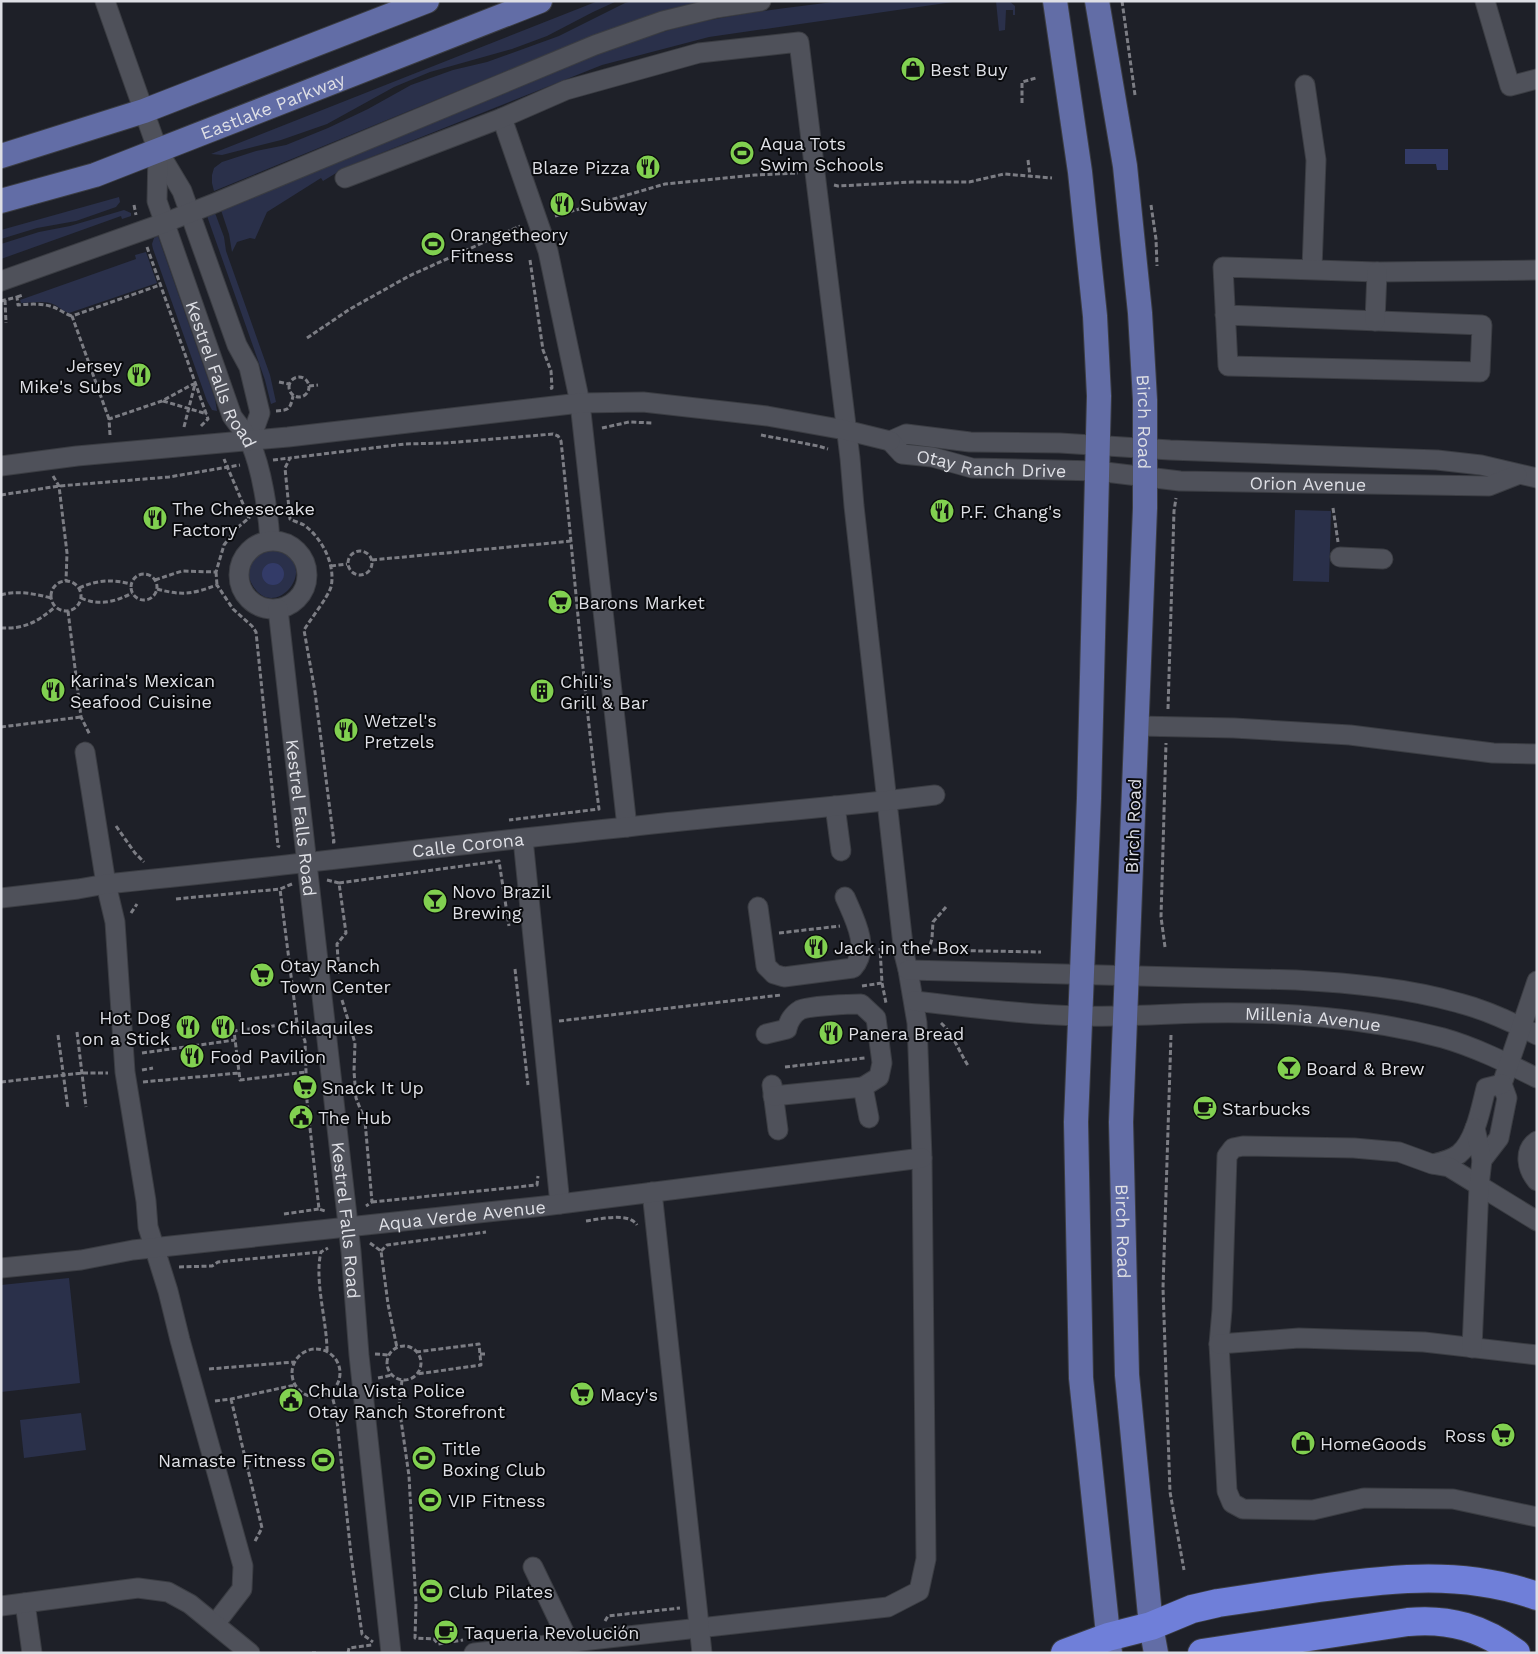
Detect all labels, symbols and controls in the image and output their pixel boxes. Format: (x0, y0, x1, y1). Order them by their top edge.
shop icon: Best Buy (900, 56, 926, 82)
place label: Best Buy (930, 59, 1008, 80)
street label: Eastlake Parkway (197, 68, 348, 143)
place label: Aqua Tots Swim Schools (760, 133, 884, 175)
sports icon: Aqua Tots Swim Schools (729, 140, 755, 166)
restaurant icon: Blaze Pizza (635, 154, 661, 180)
place label: Blaze Pizza (531, 157, 630, 178)
restaurant icon: Subway (549, 191, 575, 217)
place label: Subway (580, 194, 648, 215)
place label: Orangetheory Fitness (450, 224, 569, 266)
sports icon: Orangetheory Fitness (420, 231, 446, 257)
street label: Kestrel Falls Road (182, 298, 261, 451)
place label: Jersey Mike's Subs (19, 355, 123, 397)
restaurant icon: Jersey Mike's Subs (126, 362, 152, 388)
street label: Birch Road (1133, 374, 1156, 469)
street label: Otay Ranch Drive (916, 445, 1067, 481)
street label: Orion Avenue (1250, 472, 1367, 495)
place label: The Cheesecake Factory (172, 498, 315, 540)
restaurant icon: P.F. Chang's (929, 498, 955, 524)
place label: P.F. Chang's (960, 501, 1062, 522)
restaurant icon: The Cheesecake Factory (142, 505, 168, 531)
supermarket icon: Barons Market (547, 589, 573, 615)
place label: Barons Market (578, 592, 705, 613)
place label: Karina's Mexican Seafood Cuisine (70, 670, 215, 712)
place label: Chili's Grill & Bar (560, 671, 648, 713)
restaurant icon: Karina's Mexican Seafood Cuisine (40, 677, 66, 703)
building icon: Chili's Grill & Bar (529, 678, 555, 704)
place label: Wetzel's Pretzels (364, 710, 437, 752)
restaurant icon: Wetzel's Pretzels (333, 717, 359, 743)
street label: Kestrel Falls Road (282, 738, 321, 897)
street label: Birch Road (1121, 778, 1145, 874)
street label: Calle Corona (411, 828, 525, 861)
place label: Novo Brazil Brewing (452, 881, 552, 923)
bar icon: Novo Brazil Brewing (422, 888, 448, 914)
restaurant icon: Jack in the Box (803, 934, 829, 960)
place label: Jack in the Box (834, 937, 969, 958)
place label: Otay Ranch Town Center (280, 955, 391, 997)
supermarket icon: Otay Ranch Town Center (249, 962, 275, 988)
street label: Millenia Avenue (1245, 1002, 1382, 1035)
place label: Hot Dog on a Stick (82, 1007, 170, 1049)
restaurant icon: Hot Dog on a Stick (175, 1014, 201, 1040)
restaurant icon: Los Chilaquiles (210, 1014, 236, 1040)
place label: Los Chilaquiles (240, 1017, 373, 1038)
restaurant icon: Panera Bread (818, 1020, 844, 1046)
place label: Panera Bread (848, 1023, 964, 1044)
restaurant icon: Food Pavilion (179, 1043, 205, 1069)
place label: Food Pavilion (210, 1046, 326, 1067)
bar icon: Board & Brew (1276, 1055, 1302, 1081)
place label: Board & Brew (1306, 1058, 1425, 1079)
supermarket icon: Snack It Up (292, 1074, 318, 1100)
place label: Snack It Up (322, 1077, 424, 1098)
cafe icon: Starbucks (1192, 1095, 1218, 1121)
place label: Starbucks (1222, 1098, 1311, 1119)
public building icon: The Hub (288, 1104, 314, 1130)
place label: The Hub (318, 1107, 392, 1128)
street label: Kestrel Falls Road (328, 1140, 365, 1299)
street label: Birch Road (1112, 1183, 1135, 1279)
street label: Aqua Verde Avenue (377, 1195, 547, 1234)
place label: Chula Vista Police Otay Ranch Storefront (308, 1380, 505, 1422)
supermarket icon: Macy's (569, 1381, 595, 1407)
place label: Macy's (600, 1384, 658, 1405)
public building icon: Chula Vista Police Otay Ranch Storefront (278, 1387, 304, 1413)
supermarket icon: Ross (1490, 1422, 1516, 1448)
place label: Ross (1445, 1425, 1486, 1446)
shop icon: HomeGoods (1290, 1430, 1316, 1456)
place label: HomeGoods (1320, 1433, 1427, 1454)
place label: Title Boxing Club (442, 1438, 546, 1480)
sports icon: Title Boxing Club (411, 1445, 437, 1471)
sports icon: Namaste Fitness (310, 1447, 336, 1473)
place label: Namaste Fitness (158, 1450, 306, 1471)
sports icon: VIP Fitness (417, 1487, 443, 1513)
place label: VIP Fitness (448, 1490, 546, 1511)
sports icon: Club Pilates (418, 1578, 444, 1604)
place label: Club Pilates (448, 1581, 553, 1602)
cafe icon: Taqueria Revolución (433, 1619, 459, 1645)
place label: Taqueria Revolución (464, 1622, 639, 1643)

